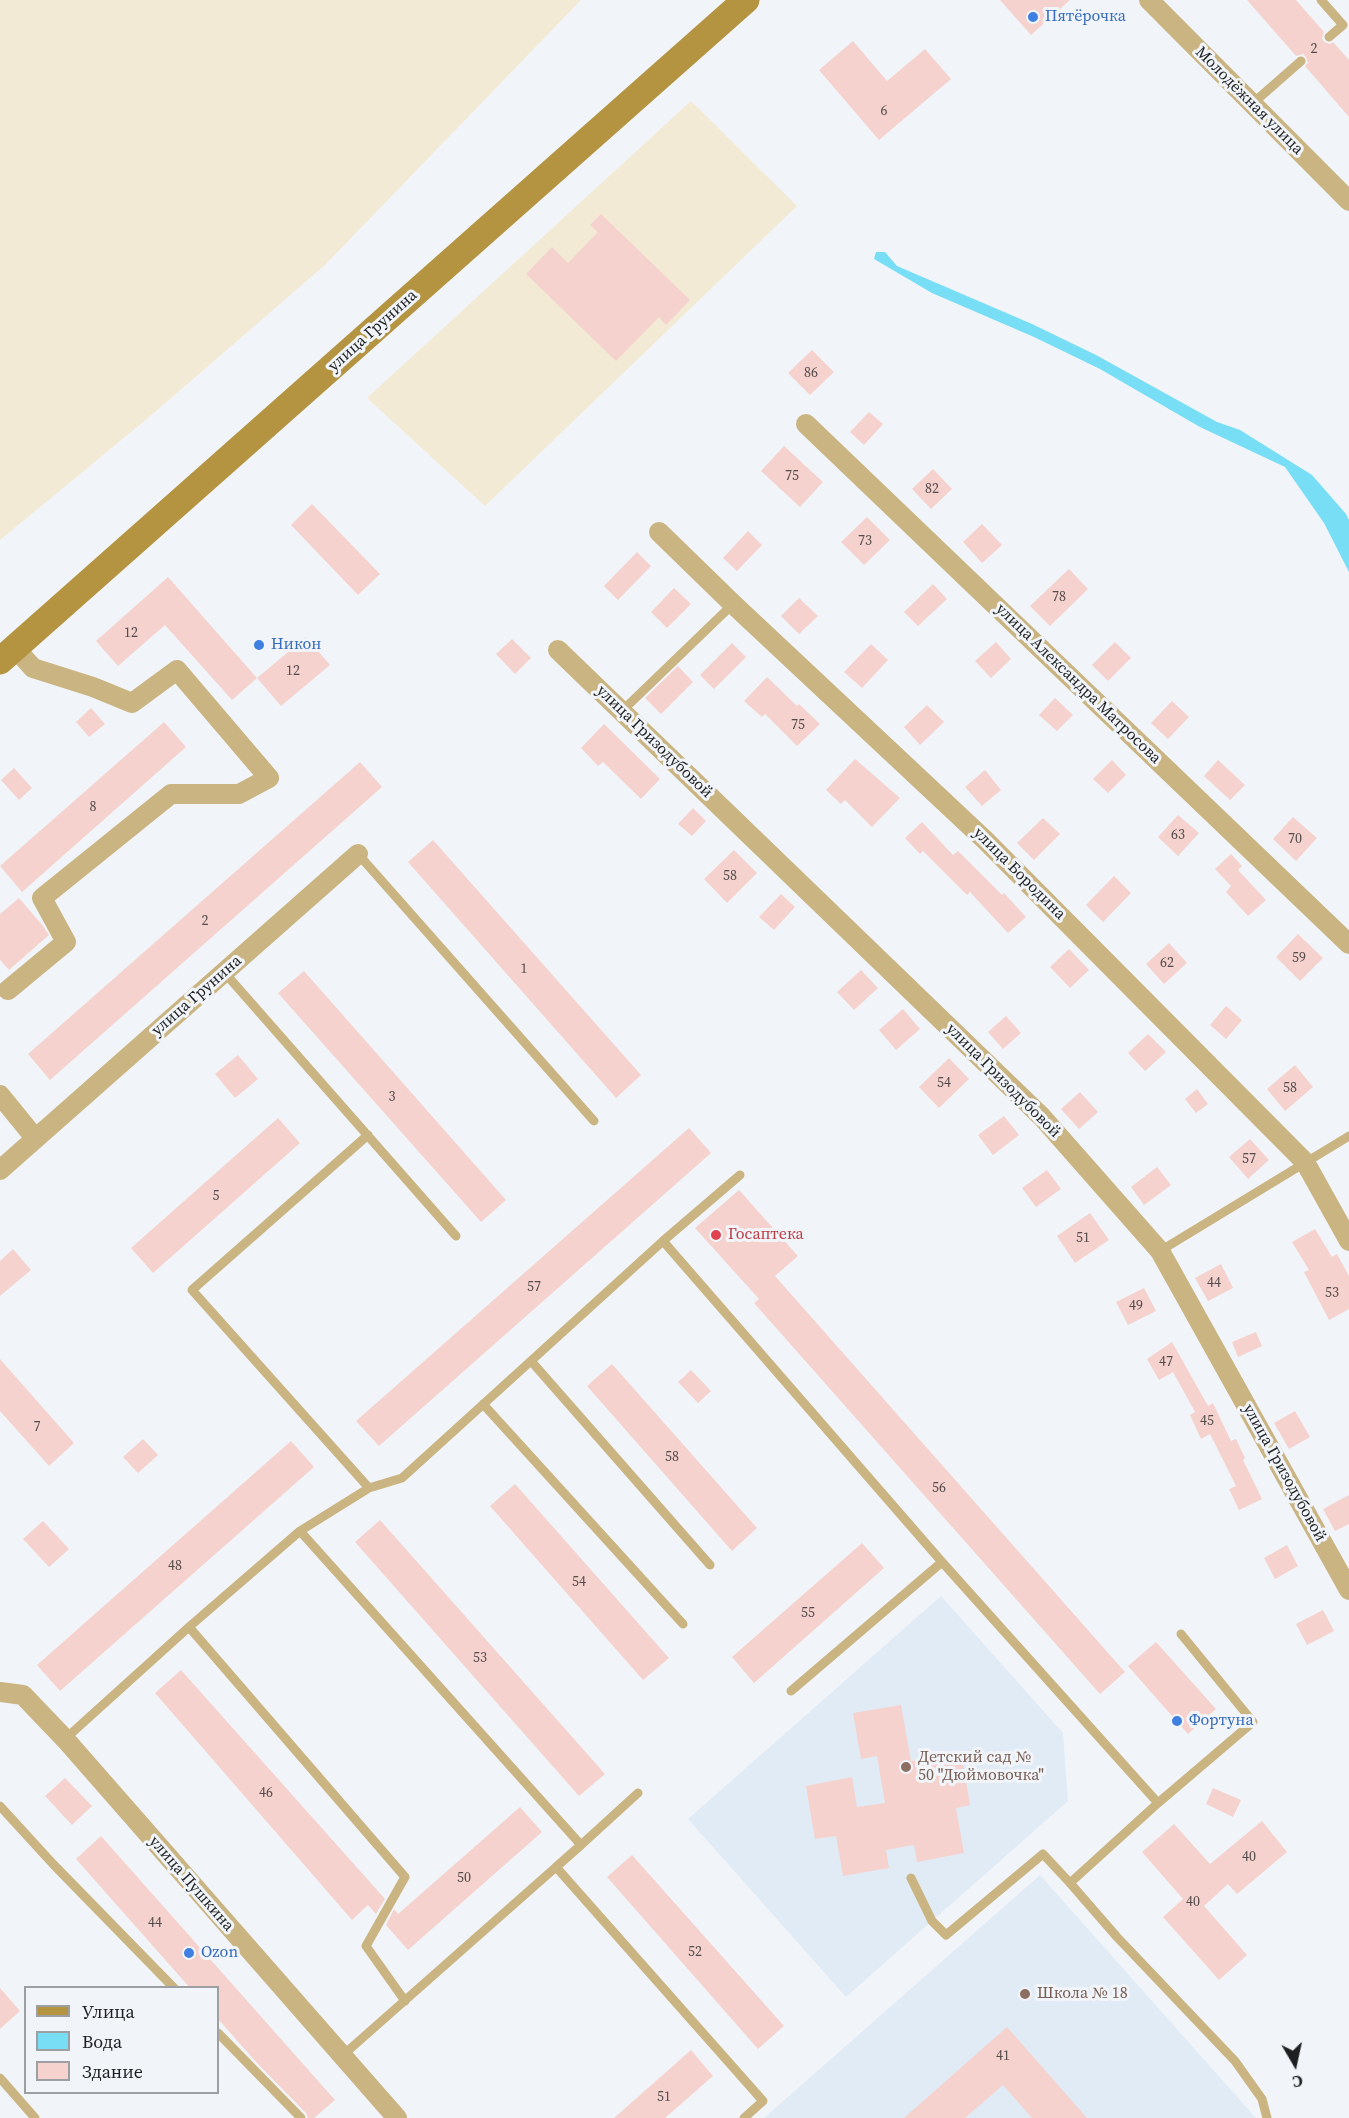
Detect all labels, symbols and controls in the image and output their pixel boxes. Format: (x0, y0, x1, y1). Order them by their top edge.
place label: Пятёрочка (1045, 7, 1126, 27)
marker: Пятёрочка (1026, 10, 1040, 24)
house number: 2 (1311, 41, 1317, 57)
street label: Молодёжная улица (1191, 43, 1307, 159)
house number: 6 (881, 103, 887, 119)
street label: улица Грунина (325, 286, 421, 376)
house number: 86 (804, 365, 818, 381)
house number: 75 (785, 468, 799, 484)
house number: 82 (925, 481, 939, 497)
house number: 73 (858, 533, 872, 549)
house number: 78 (1052, 589, 1066, 605)
street label: улица Александра Матросова (991, 600, 1165, 768)
house number: 12 (124, 625, 138, 641)
place label: Никон (271, 635, 321, 655)
marker: Никон (252, 638, 266, 652)
house number: 12 (286, 663, 300, 679)
street label: улица Гризодубовой (592, 682, 716, 802)
house number: 75 (791, 717, 805, 733)
house number: 8 (90, 799, 96, 815)
street label: улица Бородина (969, 824, 1069, 924)
house number: 63 (1171, 827, 1185, 843)
house number: 70 (1288, 831, 1302, 847)
house number: 58 (723, 868, 737, 884)
house number: 2 (202, 913, 208, 929)
house number: 59 (1292, 950, 1306, 966)
street label: улица Грунина (148, 952, 246, 1040)
house number: 62 (1160, 955, 1174, 971)
house number: 1 (521, 961, 527, 977)
street label: улица Гризодубовой (942, 1020, 1064, 1142)
house number: 54 (937, 1075, 951, 1091)
house number: 58 (1283, 1080, 1297, 1096)
house number: 3 (389, 1089, 395, 1105)
house number: 57 (1242, 1151, 1256, 1167)
house number: 5 (213, 1188, 219, 1204)
place label: Госаптека (728, 1225, 804, 1245)
marker: Госаптека (709, 1228, 723, 1242)
house number: 51 (1076, 1230, 1090, 1246)
house number: 44 (1207, 1275, 1221, 1291)
house number: 57 (527, 1279, 541, 1295)
house number: 53 (1325, 1285, 1339, 1301)
house number: 49 (1129, 1298, 1143, 1314)
house number: 47 (1159, 1354, 1173, 1370)
street label: улица Гризодубовой (1238, 1401, 1330, 1545)
house number: 45 (1200, 1413, 1214, 1429)
house number: 7 (34, 1419, 40, 1435)
house number: 58 (665, 1449, 679, 1465)
house number: 56 (932, 1480, 946, 1496)
house number: 48 (168, 1558, 182, 1574)
house number: 54 (572, 1574, 586, 1590)
house number: 55 (801, 1605, 815, 1621)
house number: 53 (473, 1650, 487, 1666)
place label: Фортуна (1189, 1711, 1254, 1731)
marker: Фортуна (1170, 1714, 1184, 1728)
place label: Детский сад № 50 "Дюймовочка" (918, 1748, 1044, 1786)
marker: Детский сад № 50 "Дюймовочка" (899, 1760, 913, 1774)
house number: 46 (259, 1785, 273, 1801)
street label: улица Пушкина (144, 1832, 238, 1936)
house number: 40 (1242, 1849, 1256, 1865)
house number: 50 (457, 1870, 471, 1886)
house number: 40 (1186, 1894, 1200, 1910)
house number: 44 (148, 1915, 162, 1931)
place label: Ozon (201, 1943, 238, 1963)
house number: 52 (688, 1944, 702, 1960)
marker: Ozon (182, 1946, 196, 1960)
place label: Школа № 18 (1037, 1984, 1128, 2004)
legend (24, 1986, 219, 2094)
marker: Школа № 18 (1018, 1987, 1032, 2001)
text: Улица (82, 1999, 135, 2024)
text: Вода (82, 2029, 122, 2054)
north arrow (1265, 2034, 1325, 2094)
house number: 41 (996, 2048, 1010, 2064)
text: Здание (82, 2059, 143, 2084)
text: С (1291, 2070, 1304, 2093)
house number: 51 (657, 2089, 671, 2105)

